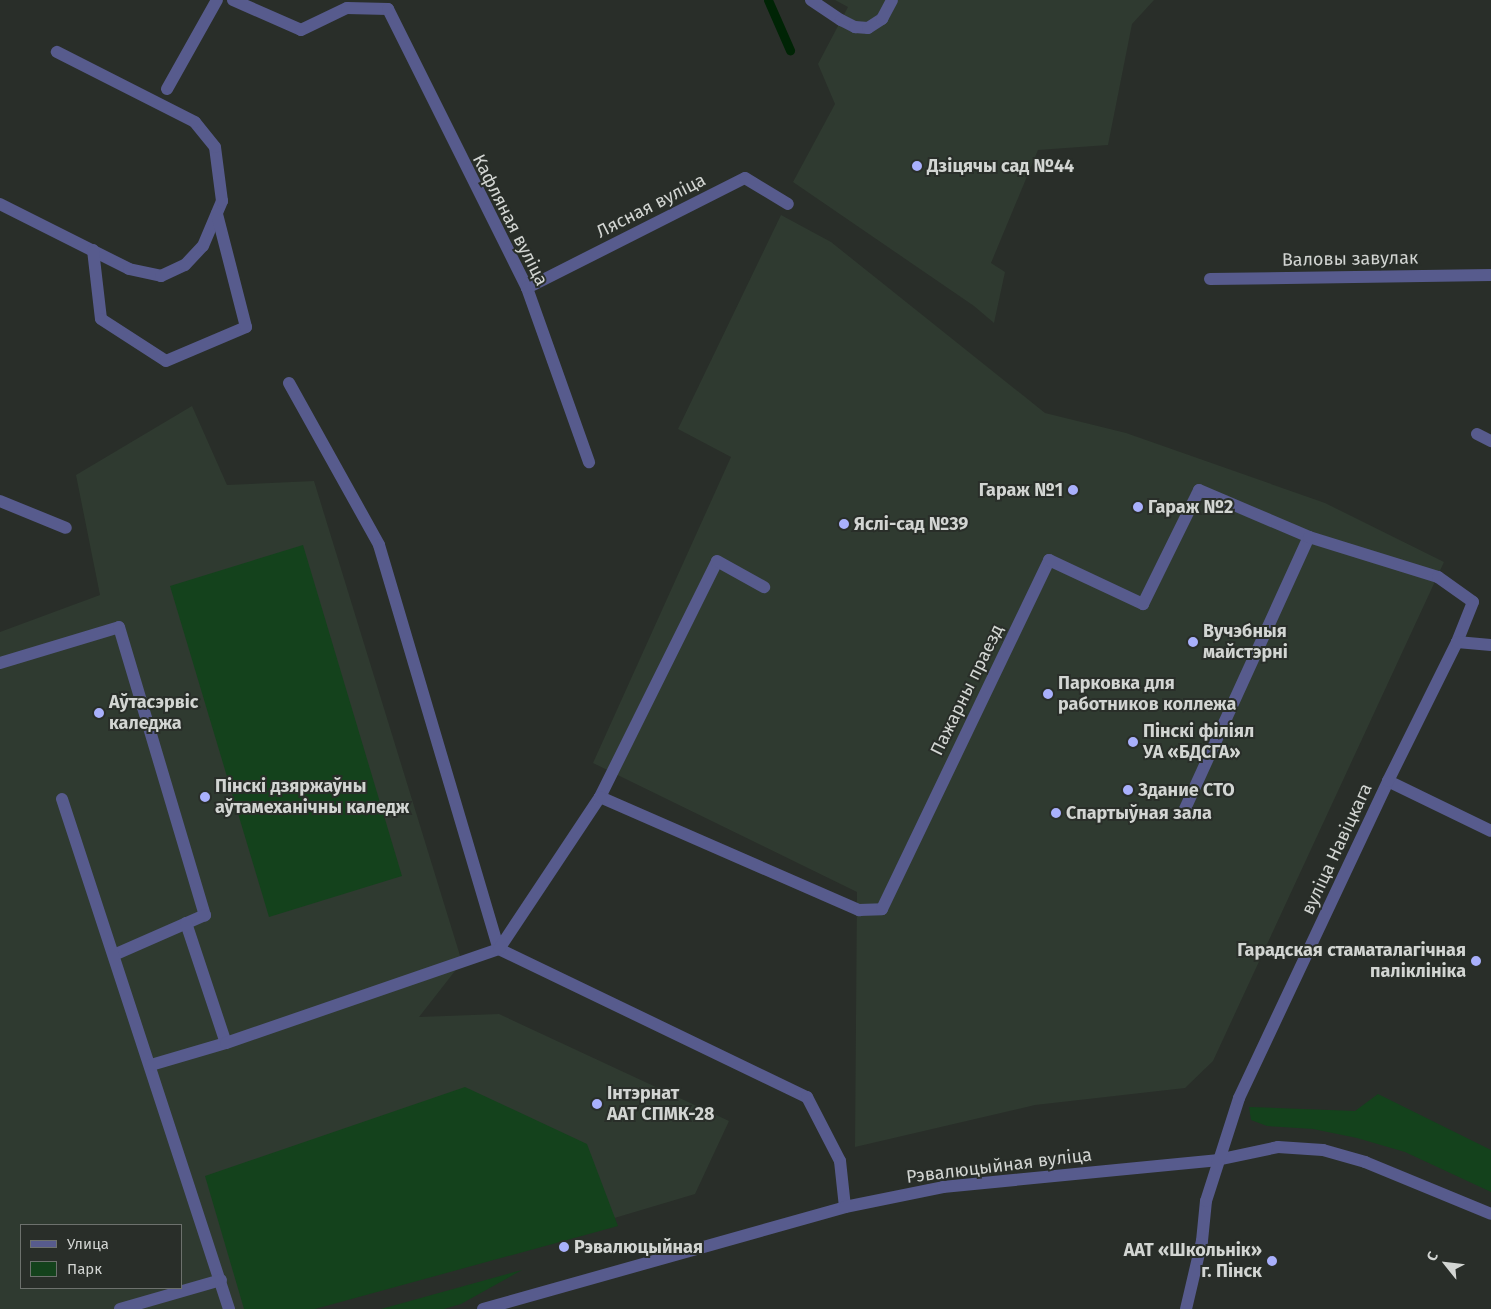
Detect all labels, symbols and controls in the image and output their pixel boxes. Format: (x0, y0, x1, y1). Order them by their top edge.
street label: Кафляная вуліца (468, 151, 552, 289)
place label: Дзіцячы сад №44 (927, 155, 1074, 177)
marker: Дзіцячы сад №44 (911, 160, 923, 172)
street label: Лясная вуліца (593, 169, 709, 243)
street label: Валовы завулак (1282, 247, 1418, 271)
place label: Гараж №1 (979, 479, 1063, 501)
marker: Гараж №1 (1067, 484, 1079, 496)
place label: Гараж №2 (1148, 496, 1233, 518)
marker: Гараж №2 (1132, 501, 1144, 513)
place label: Яслі-сад №39 (854, 513, 968, 535)
marker: Яслі-сад №39 (838, 518, 850, 530)
street label: Пажарны праезд (926, 621, 1008, 759)
place label: Вучэбныя майстэрні (1203, 621, 1288, 664)
marker: Вучэбныя майстэрні (1187, 636, 1199, 648)
place label: Парковка для работников коллежа (1058, 673, 1236, 716)
marker: Парковка для работников коллежа (1042, 688, 1054, 700)
place label: Аўтасэрвіс каледжа (109, 692, 198, 734)
marker: Аўтасэрвіс каледжа (93, 707, 105, 719)
place label: Пінскі філіял УА «БДСГА» (1143, 721, 1254, 764)
marker: Пінскі філіял УА «БДСГА» (1127, 736, 1139, 748)
place label: Пінскі дзяржаўны аўтамеханічны каледж (215, 776, 409, 819)
place label: Здание СТО (1138, 779, 1235, 801)
street label: вуліца Навіцкага (1297, 780, 1377, 918)
marker: Здание СТО (1122, 784, 1134, 796)
marker: Пінскі дзяржаўны аўтамеханічны каледж (199, 791, 211, 803)
place label: Спартыўная зала (1066, 802, 1212, 824)
marker: Спартыўная зала (1050, 807, 1062, 819)
place label: Гарадская стаматалагічная паліклініка (1237, 940, 1466, 982)
marker: Гарадская стаматалагічная паліклініка (1470, 955, 1482, 967)
place label: Інтэрнат ААТ СПМК-28 (607, 1083, 715, 1126)
marker: Інтэрнат ААТ СПМК-28 (591, 1098, 603, 1110)
street label: Рэвалюцыйная вуліца (905, 1144, 1093, 1188)
legend (20, 1224, 182, 1289)
text: Улица (67, 1235, 109, 1253)
place label: Рэвалюцыйная (574, 1236, 703, 1258)
north arrow (1421, 1239, 1471, 1289)
place label: ААТ «Школьнік» г. Пінск (1124, 1240, 1262, 1282)
marker: Рэвалюцыйная (558, 1241, 570, 1253)
text: С (1423, 1249, 1442, 1264)
marker: ААТ «Школьнік» г. Пінск (1266, 1255, 1278, 1267)
text: Парк (67, 1260, 102, 1278)

